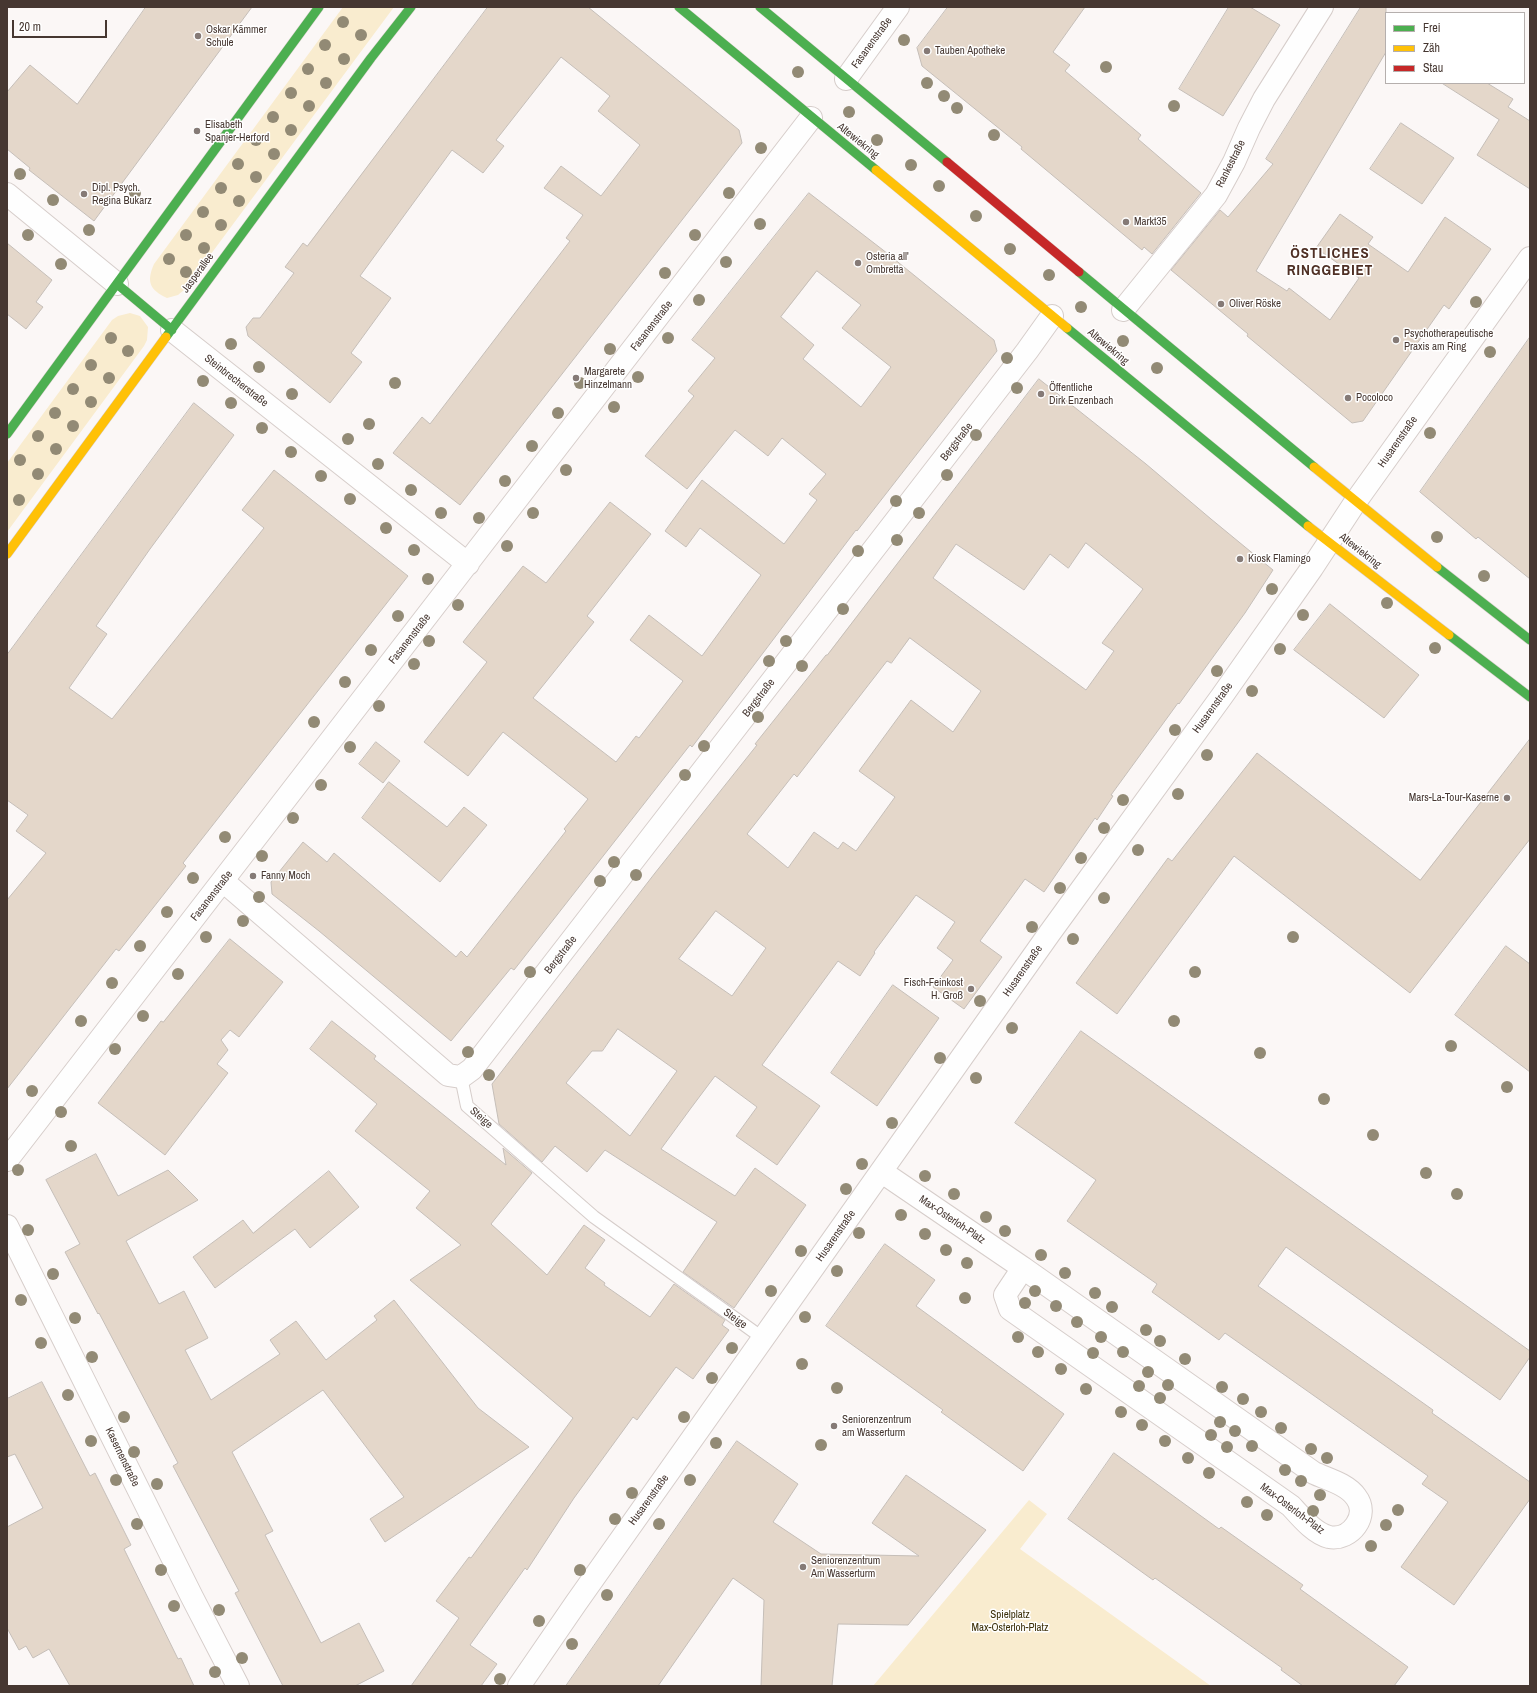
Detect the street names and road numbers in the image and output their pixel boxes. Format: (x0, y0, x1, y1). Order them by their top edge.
street label: Fasanenstraße (849, 15, 895, 71)
street label: Altewiekring (835, 120, 881, 162)
street label: Rankestraße (1213, 138, 1249, 190)
street label: Jasperallee (179, 250, 217, 296)
street label: Fasanenstraße (628, 298, 676, 354)
street label: Altewiekring (1085, 326, 1131, 368)
street label: Steinbrecherstraße (202, 352, 270, 410)
street label: Husarenstraße (1375, 414, 1421, 470)
street label: Bergstraße (938, 420, 976, 464)
street label: Altewiekring (1336, 531, 1384, 571)
street label: Fasanenstraße (386, 611, 434, 667)
street label: Bergstraße (740, 676, 778, 720)
street label: Husarenstraße (1190, 680, 1236, 736)
street label: Fasanenstraße (188, 868, 236, 924)
street label: Bergstraße (542, 933, 580, 977)
street label: Husarenstraße (1000, 943, 1046, 999)
street label: Steige (467, 1104, 495, 1132)
street label: Max-Osterloh-Platz (916, 1193, 988, 1247)
street label: Husarenstraße (813, 1208, 859, 1264)
street label: Steige (721, 1306, 749, 1332)
street label: Kasernenstraße (102, 1425, 142, 1489)
street label: Husarenstraße (626, 1472, 672, 1528)
street label: Max-Osterloh-Platz (1257, 1481, 1327, 1537)

